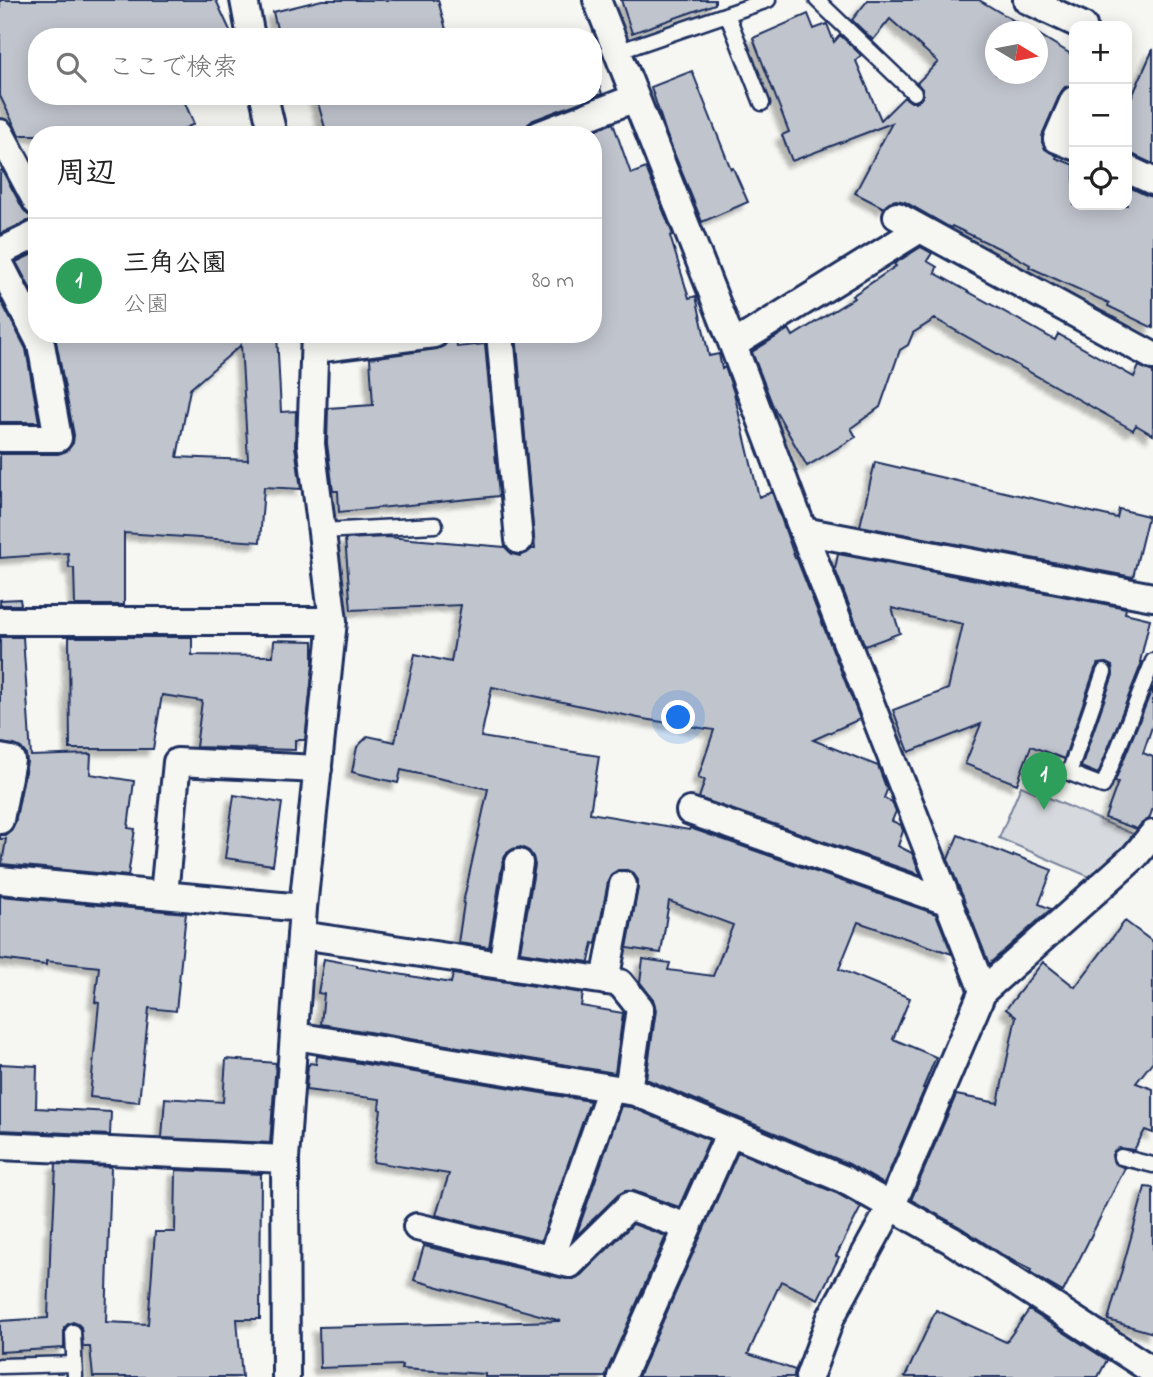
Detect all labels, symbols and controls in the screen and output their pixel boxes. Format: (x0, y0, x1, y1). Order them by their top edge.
north arrow (985, 21, 1048, 84)
map controls (1069, 21, 1132, 210)
button: + (1069, 21, 1132, 84)
search box (28, 28, 602, 105)
icon: search (52, 48, 90, 86)
text: ここで検索 (108, 50, 238, 88)
button: − (1069, 84, 1132, 147)
button: locate (1069, 147, 1132, 210)
text: 周辺 (56, 153, 116, 197)
text: 三角公園 (123, 246, 227, 284)
text: 1 (75, 265, 83, 298)
text: 80 m (532, 265, 574, 298)
text: 公園 (123, 289, 169, 322)
your location (661, 700, 695, 734)
pin: 1 (1021, 752, 1067, 810)

